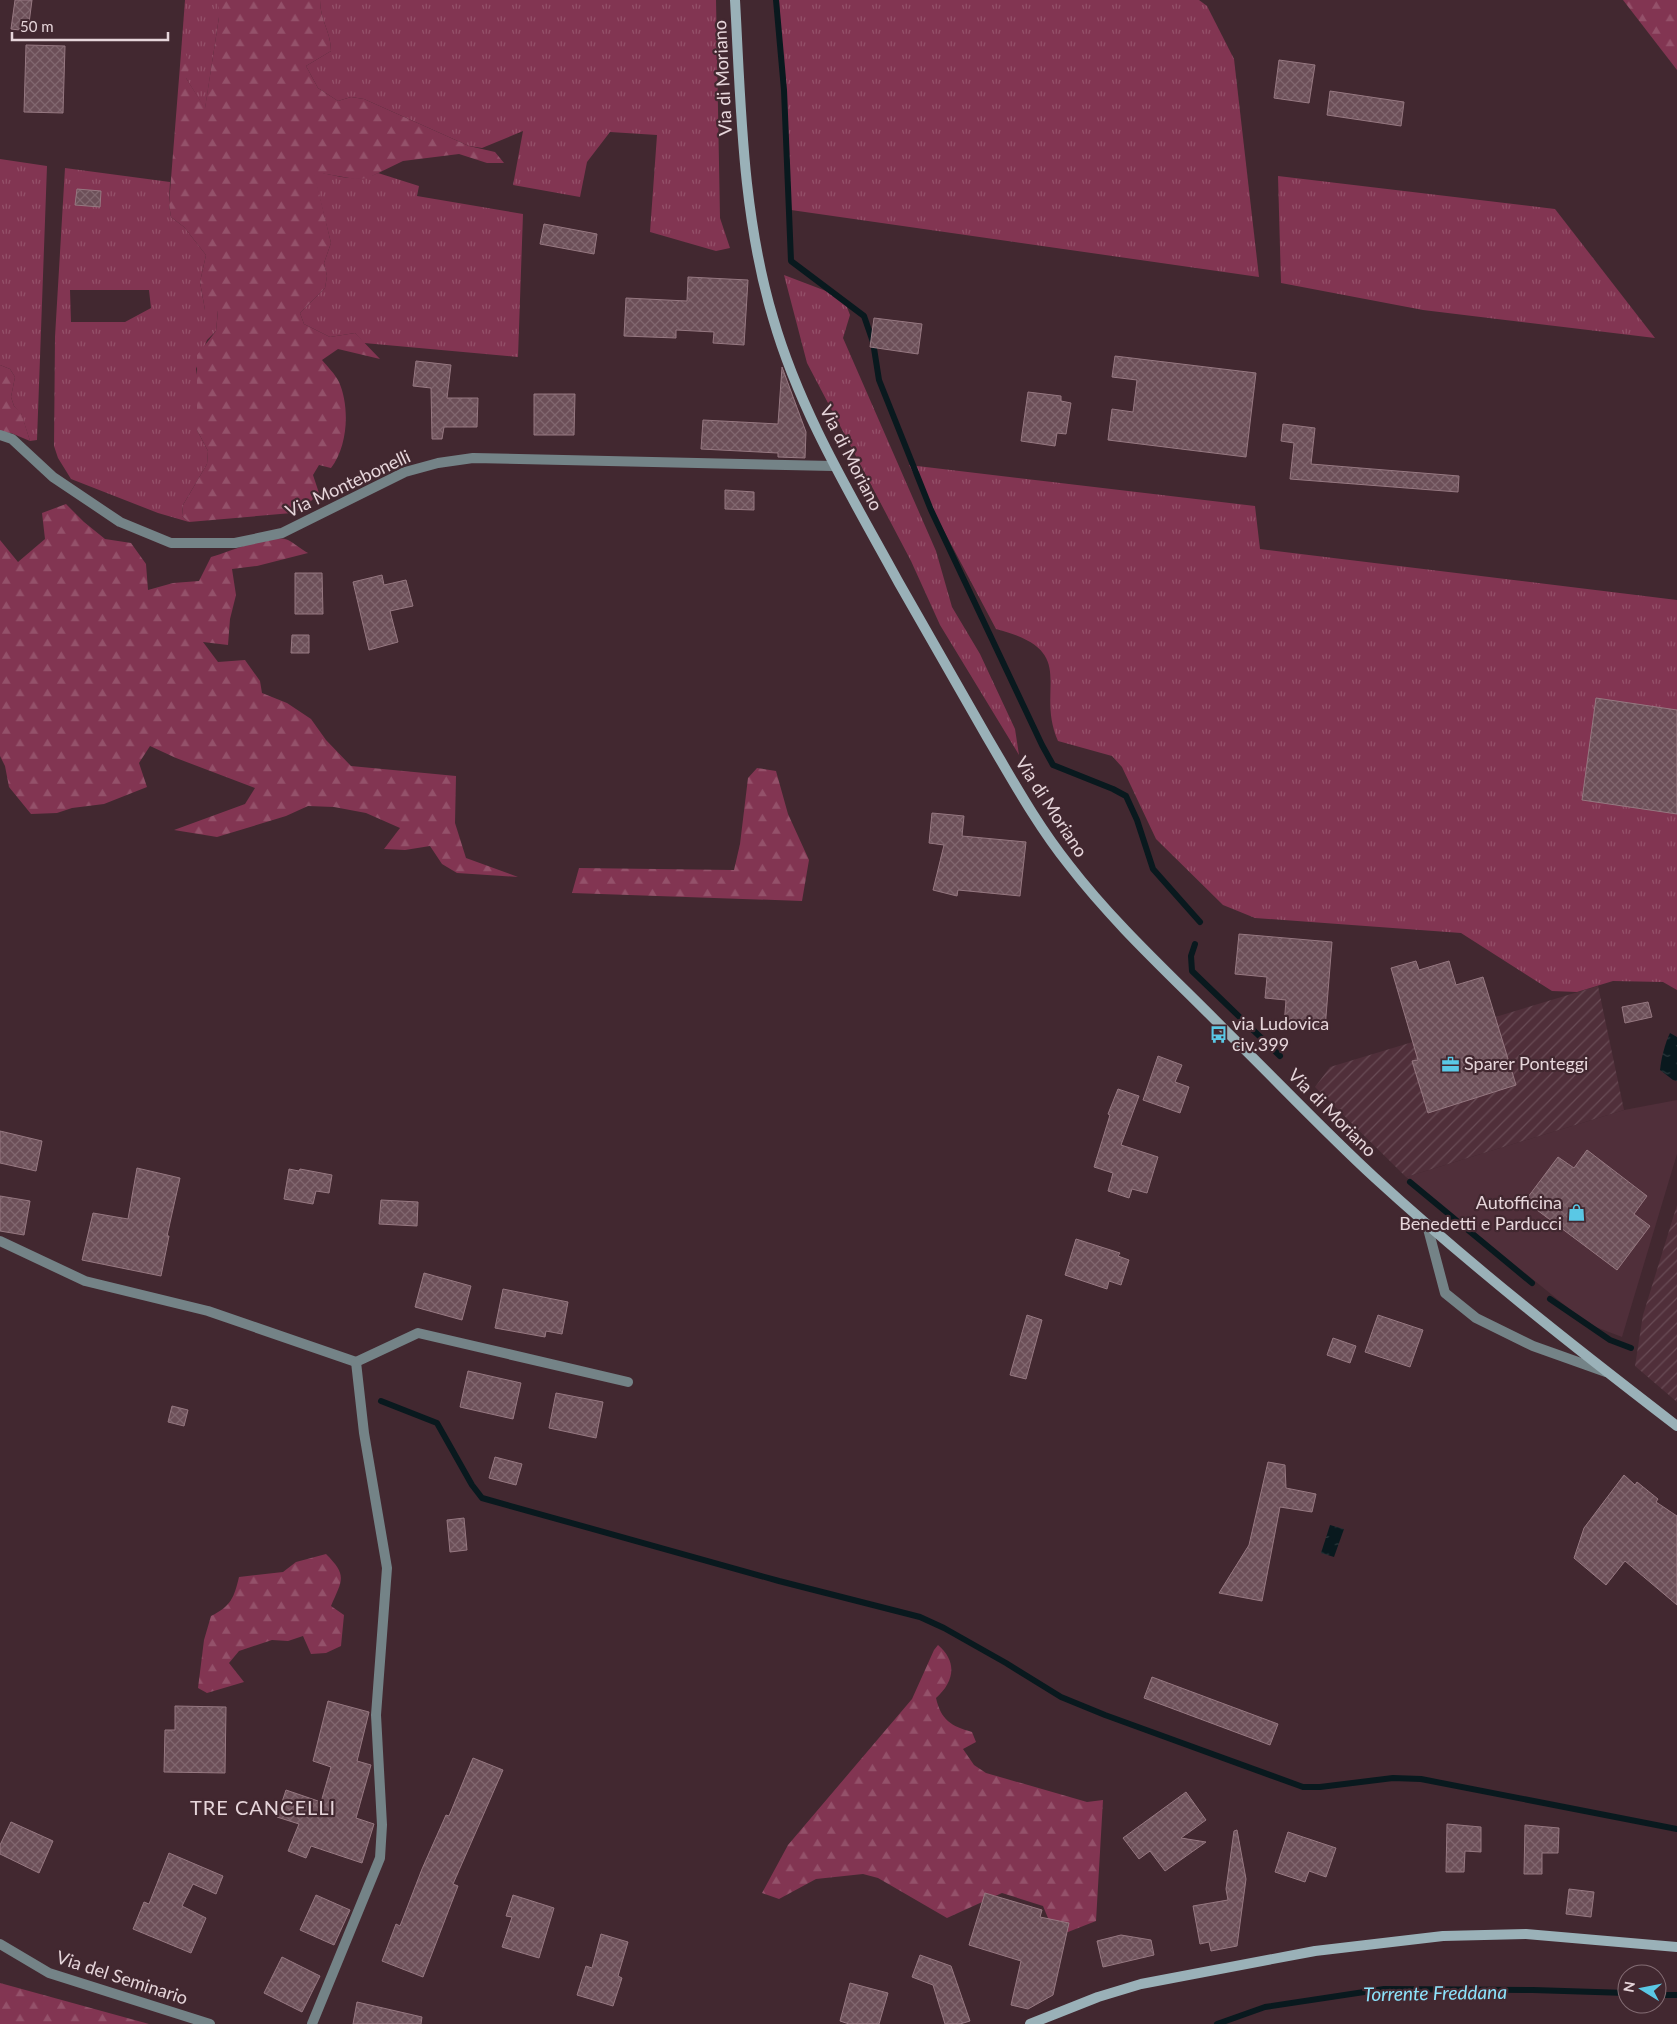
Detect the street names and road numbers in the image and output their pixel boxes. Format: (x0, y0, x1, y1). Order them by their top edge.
street label: Via di Moriano (708, 20, 736, 136)
street label: Via di Moriano (816, 401, 888, 514)
street label: Via Montebonelli (282, 445, 413, 522)
street label: Via di Moriano (1011, 752, 1093, 861)
street label: Via di Moriano (1284, 1064, 1381, 1161)
street label: Via del Seminario (54, 1945, 191, 2009)

